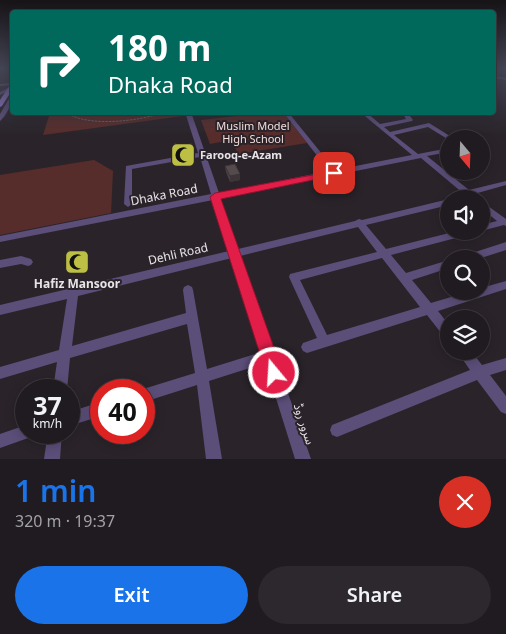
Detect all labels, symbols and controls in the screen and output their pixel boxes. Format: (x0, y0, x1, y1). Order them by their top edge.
text: 180 m (108, 24, 211, 71)
icon: right (25, 30, 90, 95)
text: Dhaka Road (108, 69, 233, 99)
park label: Muslim Model High School (216, 118, 290, 146)
north arrow (440, 130, 490, 180)
map controls (440, 130, 490, 360)
mosque icon: Farooq-e-Azam (170, 142, 196, 168)
place label: Farooq-e-Azam (200, 147, 282, 162)
pin (313, 152, 355, 194)
icon: arrive (320, 159, 348, 187)
street label: Dhaka Road (129, 180, 199, 209)
button: sound (440, 190, 490, 240)
street label: Dehli Road (146, 238, 210, 269)
mosque icon: Hafiz Mansoor (64, 249, 90, 275)
button: search (440, 250, 490, 300)
place label: Hafiz Mansoor (34, 275, 121, 292)
button: layers (440, 310, 490, 360)
position arrow (247, 346, 299, 398)
speed limit sign: 40 (90, 379, 155, 444)
text: 37 (33, 388, 62, 422)
street label: سرور روڈ (290, 401, 319, 447)
text: km/h (33, 415, 62, 432)
text: 1 min (15, 470, 96, 511)
button: close (439, 476, 491, 528)
text: 320 m · 19:37 (15, 510, 115, 532)
button: Exit (15, 566, 248, 624)
button: Share (258, 566, 491, 624)

